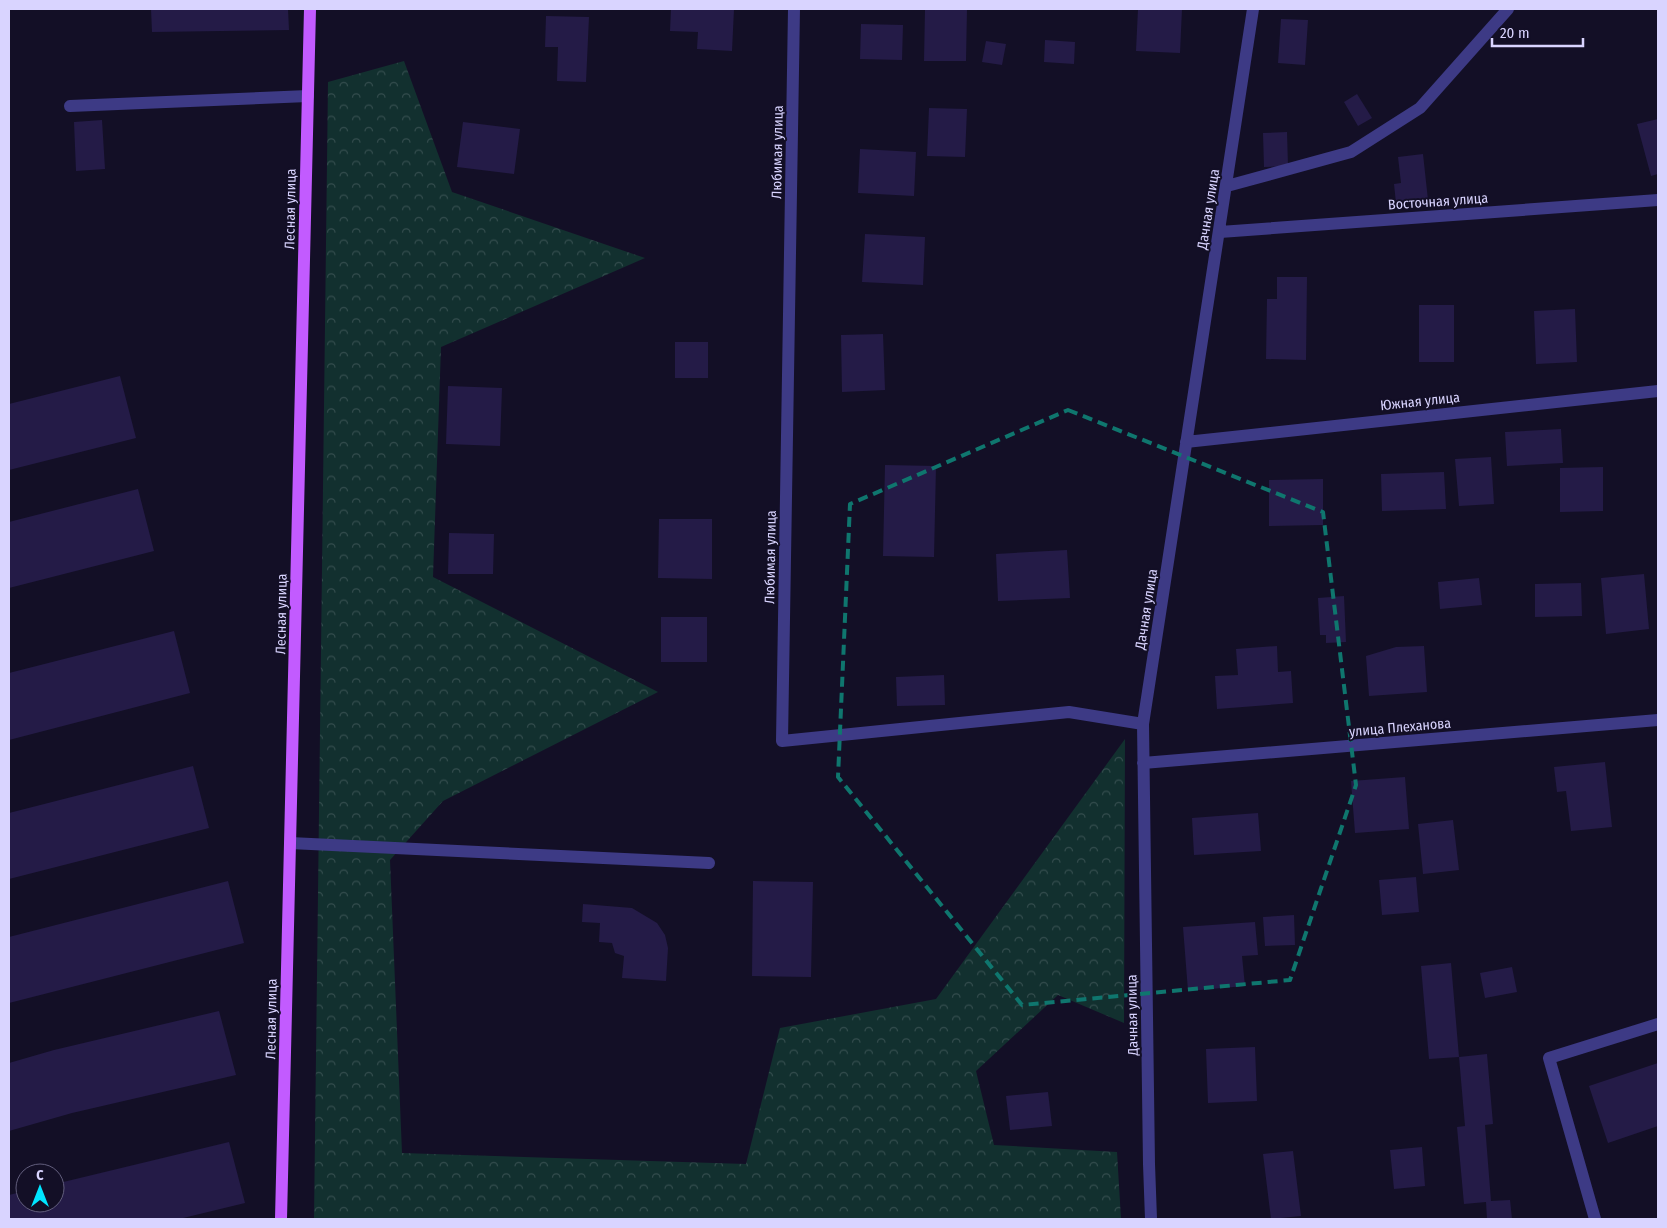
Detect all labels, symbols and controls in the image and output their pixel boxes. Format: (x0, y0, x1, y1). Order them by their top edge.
scale bar (1492, 15, 1583, 47)
text: 20 m (1500, 24, 1530, 42)
street label: Любимая улица (768, 105, 787, 199)
street label: Лесная улица (281, 168, 300, 250)
street label: Дачная улица (1194, 168, 1223, 251)
street label: Восточная улица (1387, 190, 1489, 213)
street label: Южная улица (1379, 389, 1461, 414)
street label: Любимая улица (761, 510, 780, 604)
street label: Дачная улица (1132, 568, 1161, 651)
street label: Лесная улица (272, 573, 291, 655)
street label: улица Плеханова (1348, 715, 1452, 740)
street label: Дачная улица (1123, 974, 1142, 1057)
street label: Лесная улица (262, 978, 281, 1060)
north arrow (15, 1163, 65, 1213)
text: С (36, 1167, 44, 1184)

